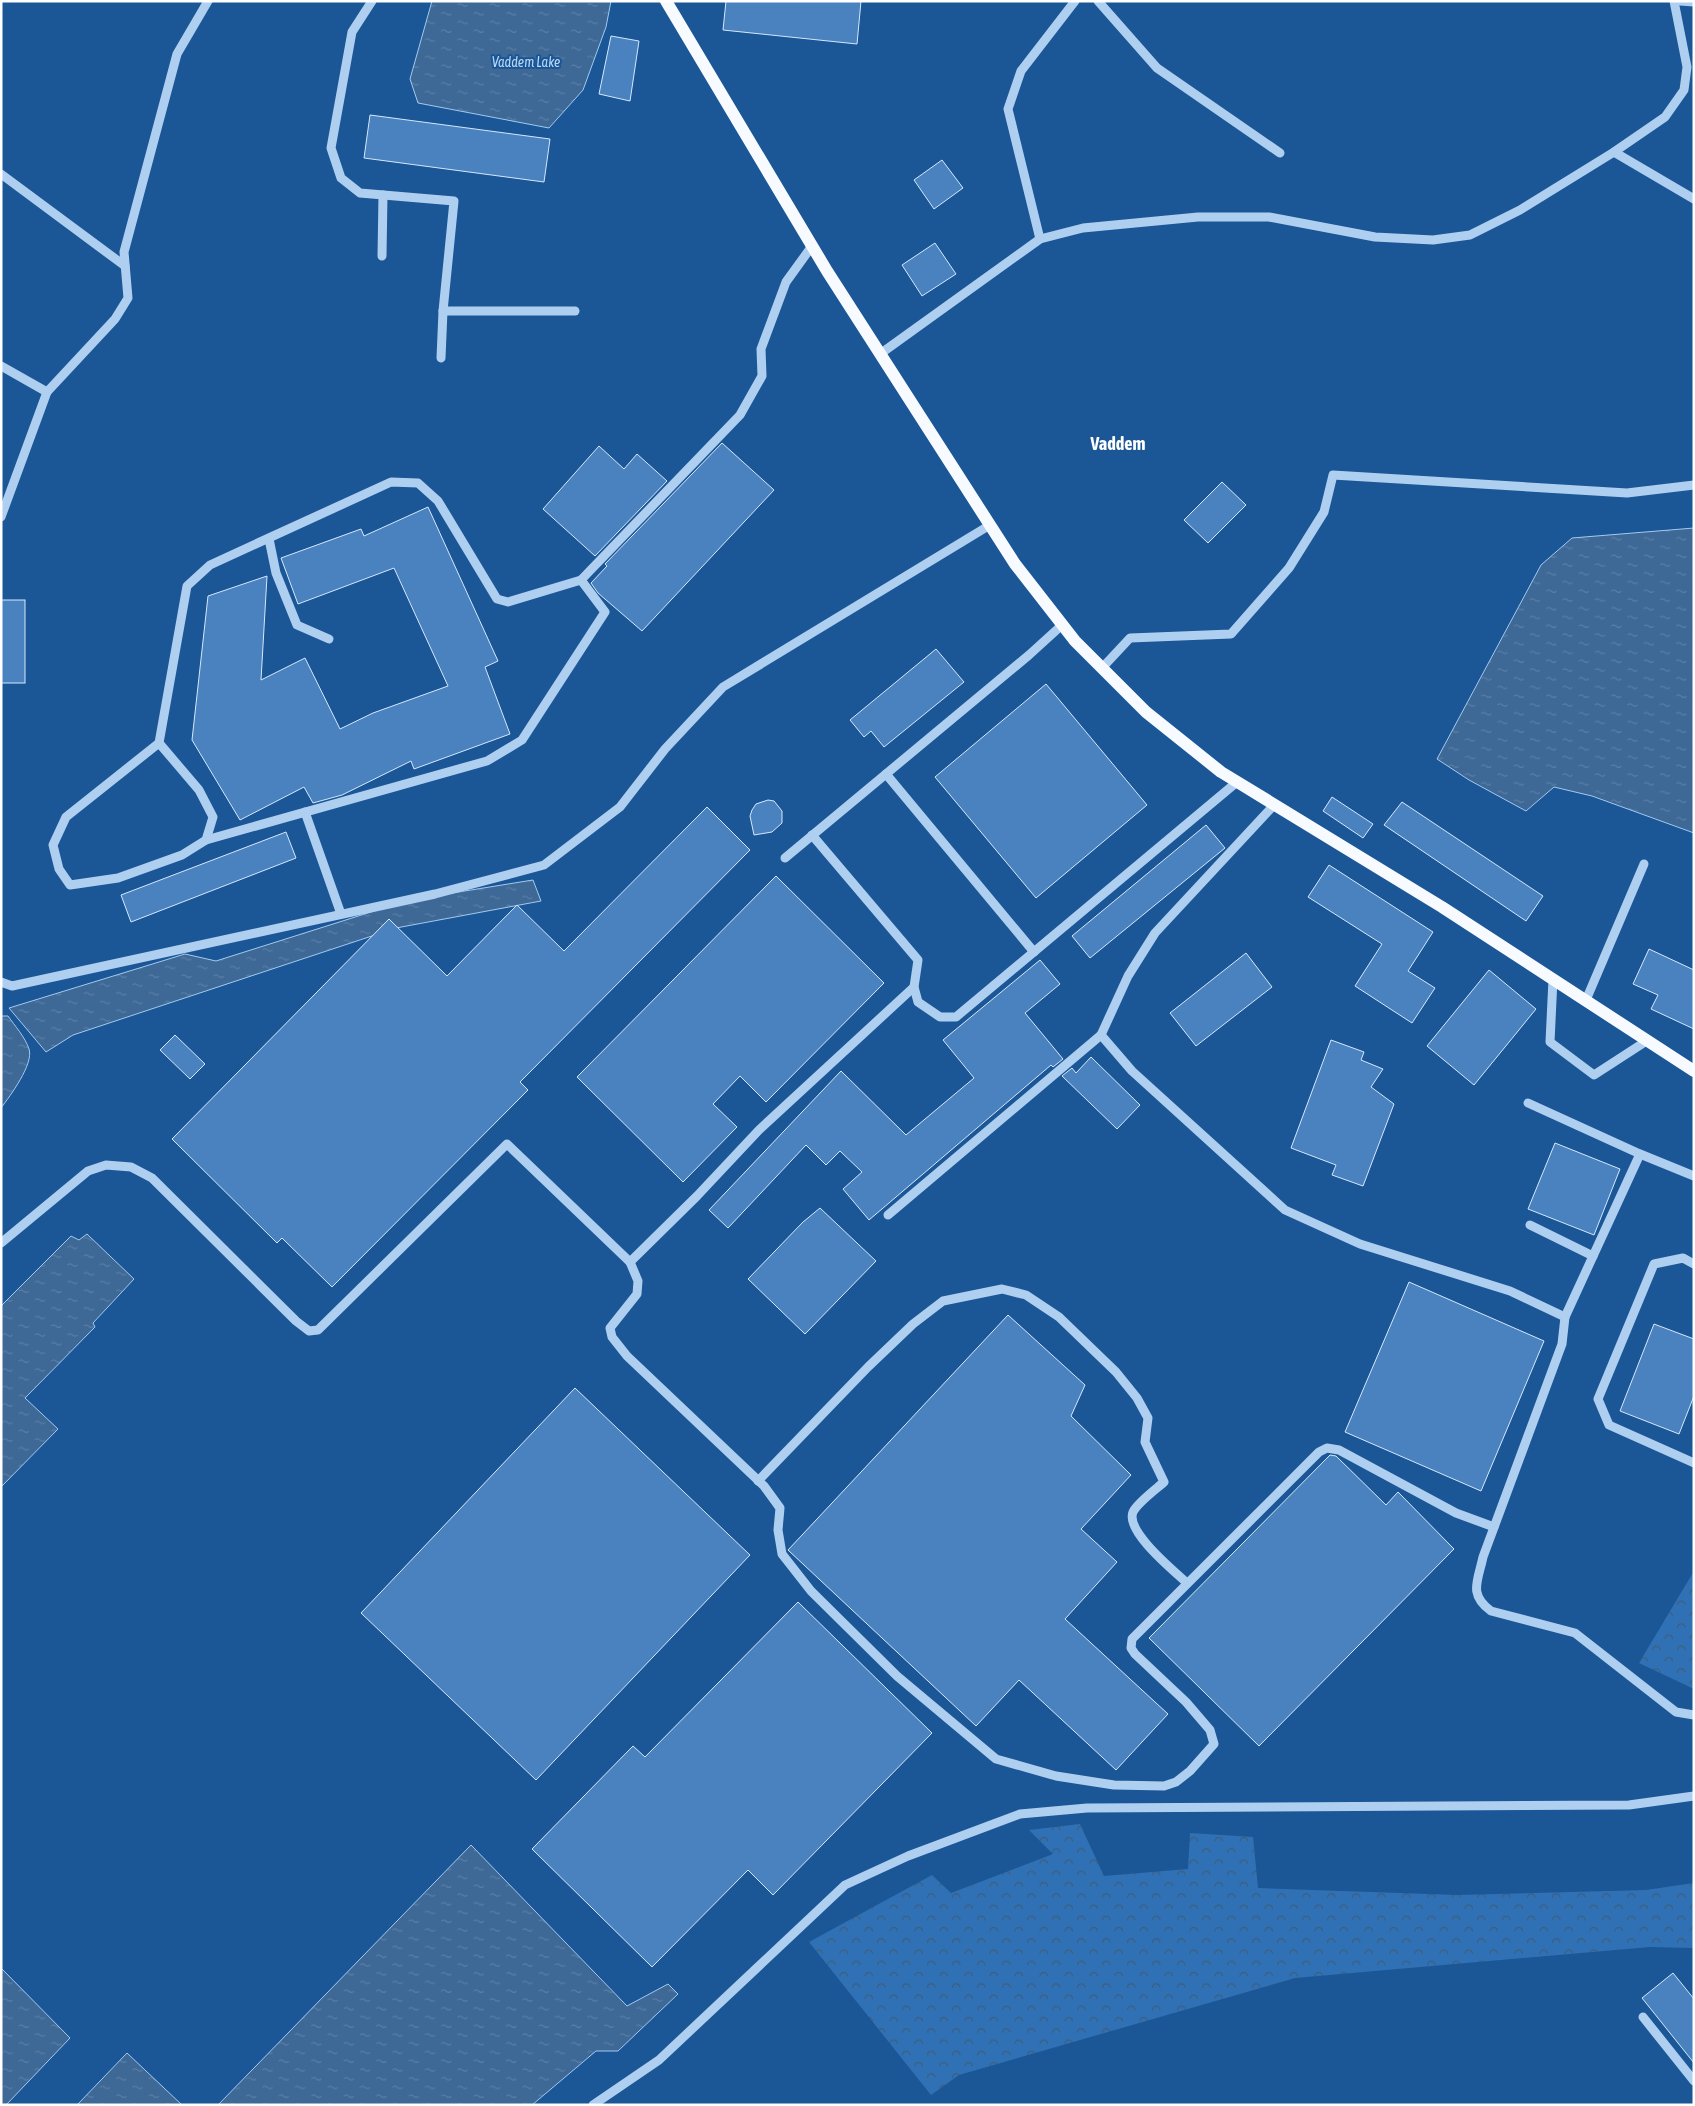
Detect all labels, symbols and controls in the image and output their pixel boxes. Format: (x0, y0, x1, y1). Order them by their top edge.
water label: Vaddem Lake (492, 54, 560, 70)
district label: Vaddem (1090, 433, 1145, 454)

